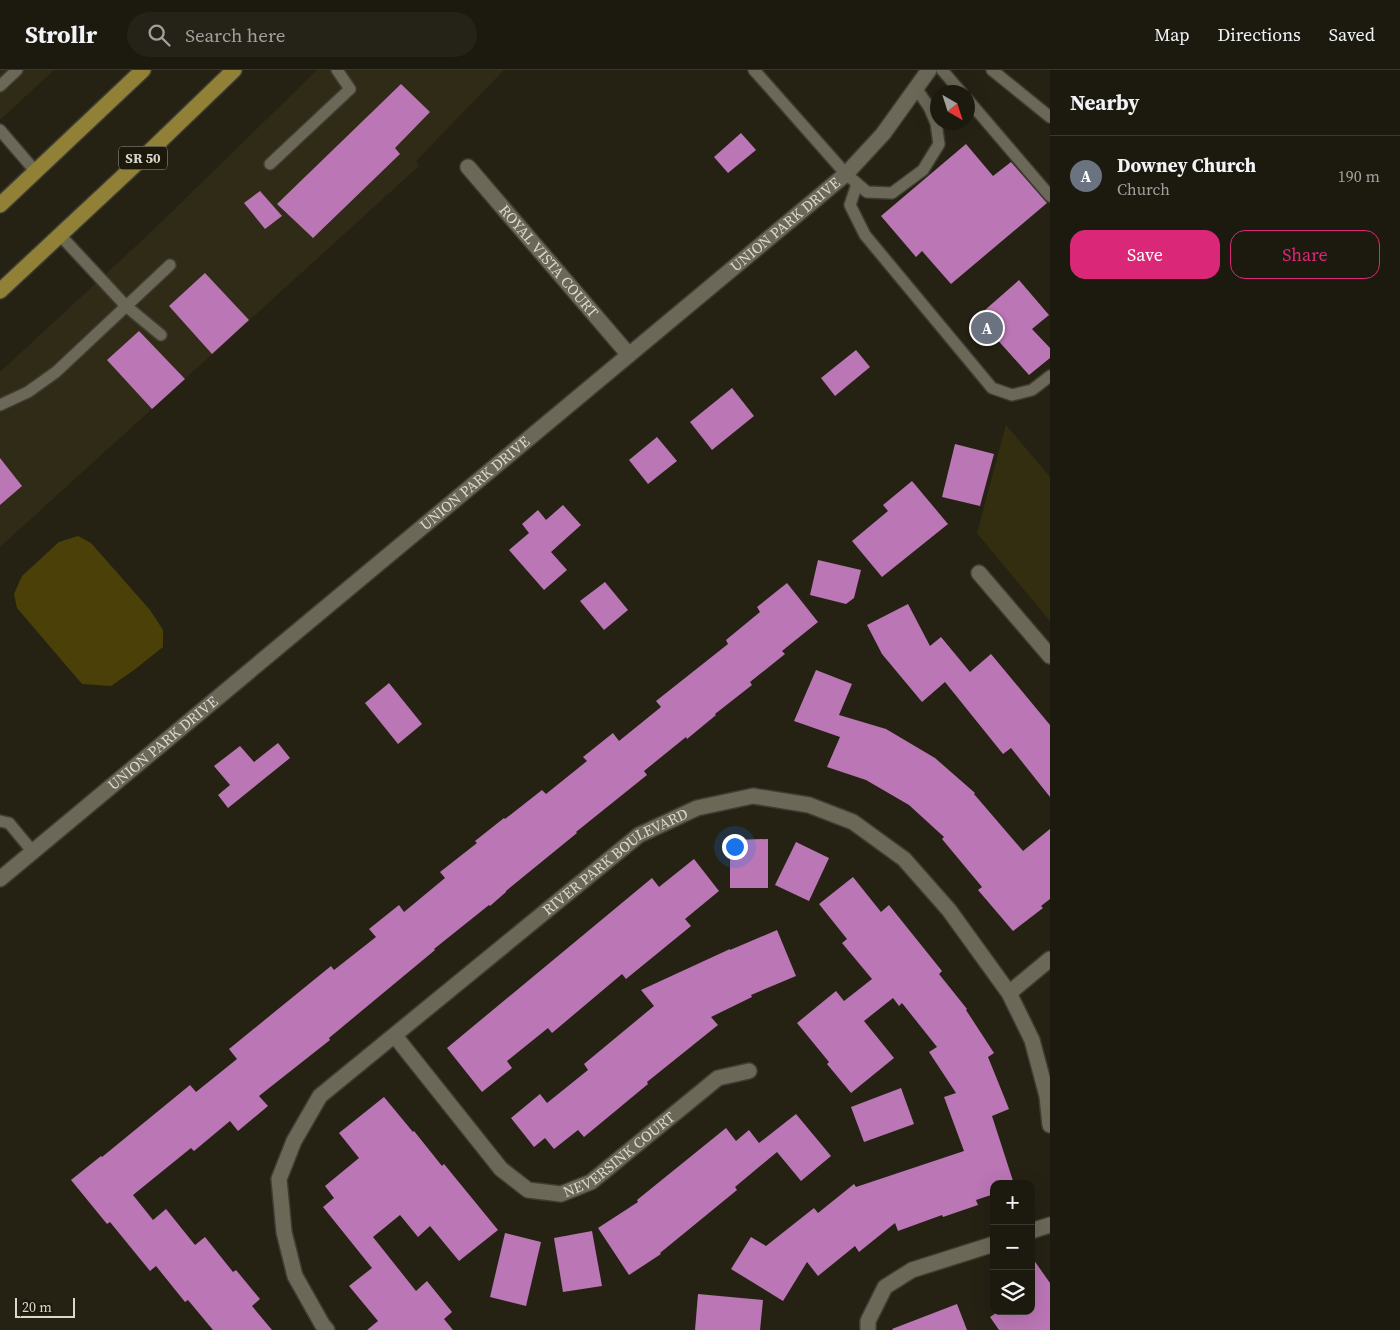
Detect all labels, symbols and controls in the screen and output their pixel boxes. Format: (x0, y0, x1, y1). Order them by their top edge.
search box (127, 12, 477, 57)
text: Strollr (25, 18, 97, 51)
icon: search (145, 21, 173, 49)
text: Search here (185, 22, 285, 48)
text: Map (1154, 22, 1190, 47)
text: Directions (1218, 22, 1301, 47)
text: Saved (1329, 22, 1375, 47)
north arrow (930, 85, 975, 130)
text: Nearby (1070, 88, 1140, 117)
road number: SR 50 (119, 146, 167, 170)
text: Downey Church (1117, 152, 1256, 178)
text: A (1081, 165, 1091, 187)
text: 190 m (1338, 165, 1380, 187)
street label: UNION PARK DRIVE (725, 172, 844, 276)
text: Church (1117, 178, 1170, 200)
street label: ROYAL VISTA COURT (495, 200, 604, 322)
button: Save (1070, 230, 1220, 279)
button: Share (1230, 230, 1380, 279)
pin: A (971, 309, 1003, 347)
street label: UNION PARK DRIVE (415, 431, 534, 535)
street label: UNION PARK DRIVE (103, 691, 222, 795)
street label: RIVER PARK BOULEVARD (538, 803, 691, 920)
your location (722, 834, 748, 860)
street label: NEVERSINK COURT (560, 1107, 679, 1202)
map controls (990, 1180, 1035, 1315)
button: + (990, 1180, 1035, 1225)
button: − (990, 1225, 1035, 1270)
button: layers (990, 1270, 1035, 1315)
scale bar (15, 1295, 75, 1318)
text: 20 m (22, 1297, 52, 1317)

